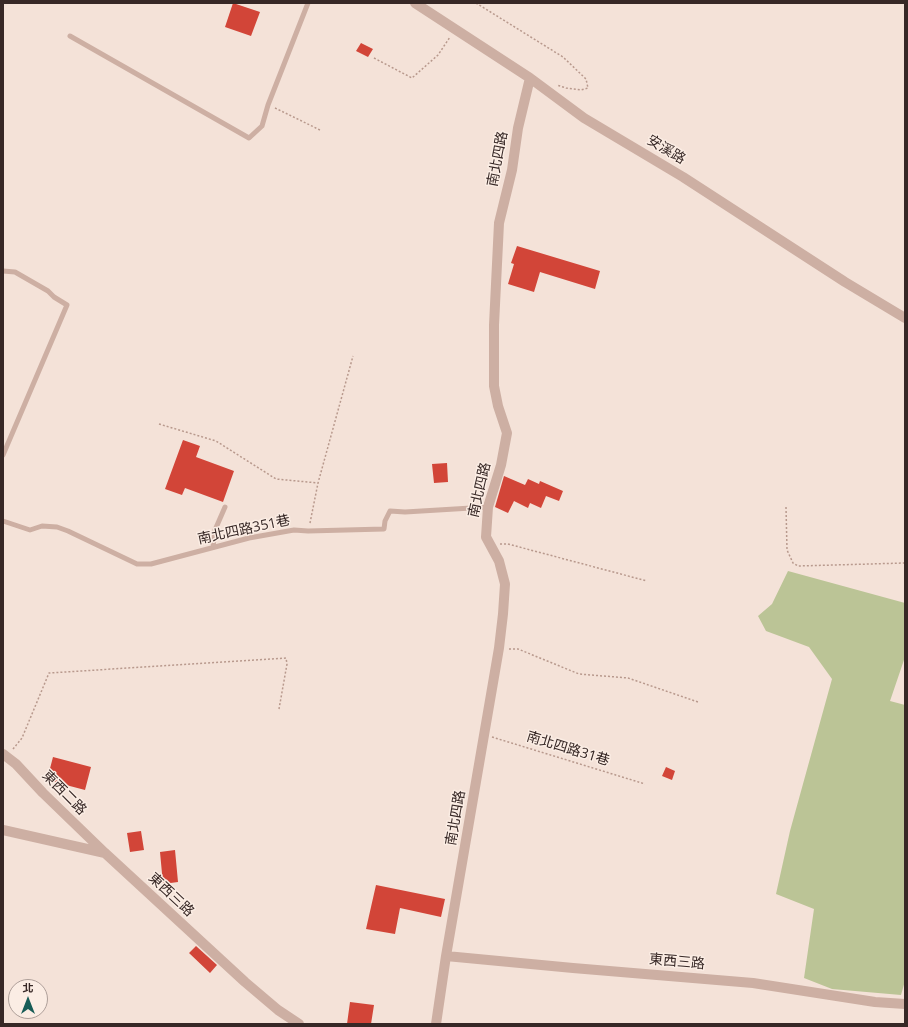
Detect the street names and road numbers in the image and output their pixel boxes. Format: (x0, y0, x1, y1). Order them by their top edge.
street label: 南北四路 (484, 130, 512, 188)
street label: 安溪路 (644, 132, 688, 168)
street label: 南北四路 (466, 461, 494, 519)
street label: 南北四路351巷 (196, 512, 292, 548)
street label: 南北四路31巷 (524, 728, 612, 770)
street label: 東西二路 (38, 767, 90, 819)
street label: 南北四路 (443, 789, 469, 847)
street label: 東西三路 (145, 870, 197, 920)
street label: 東西三路 (648, 951, 706, 973)

